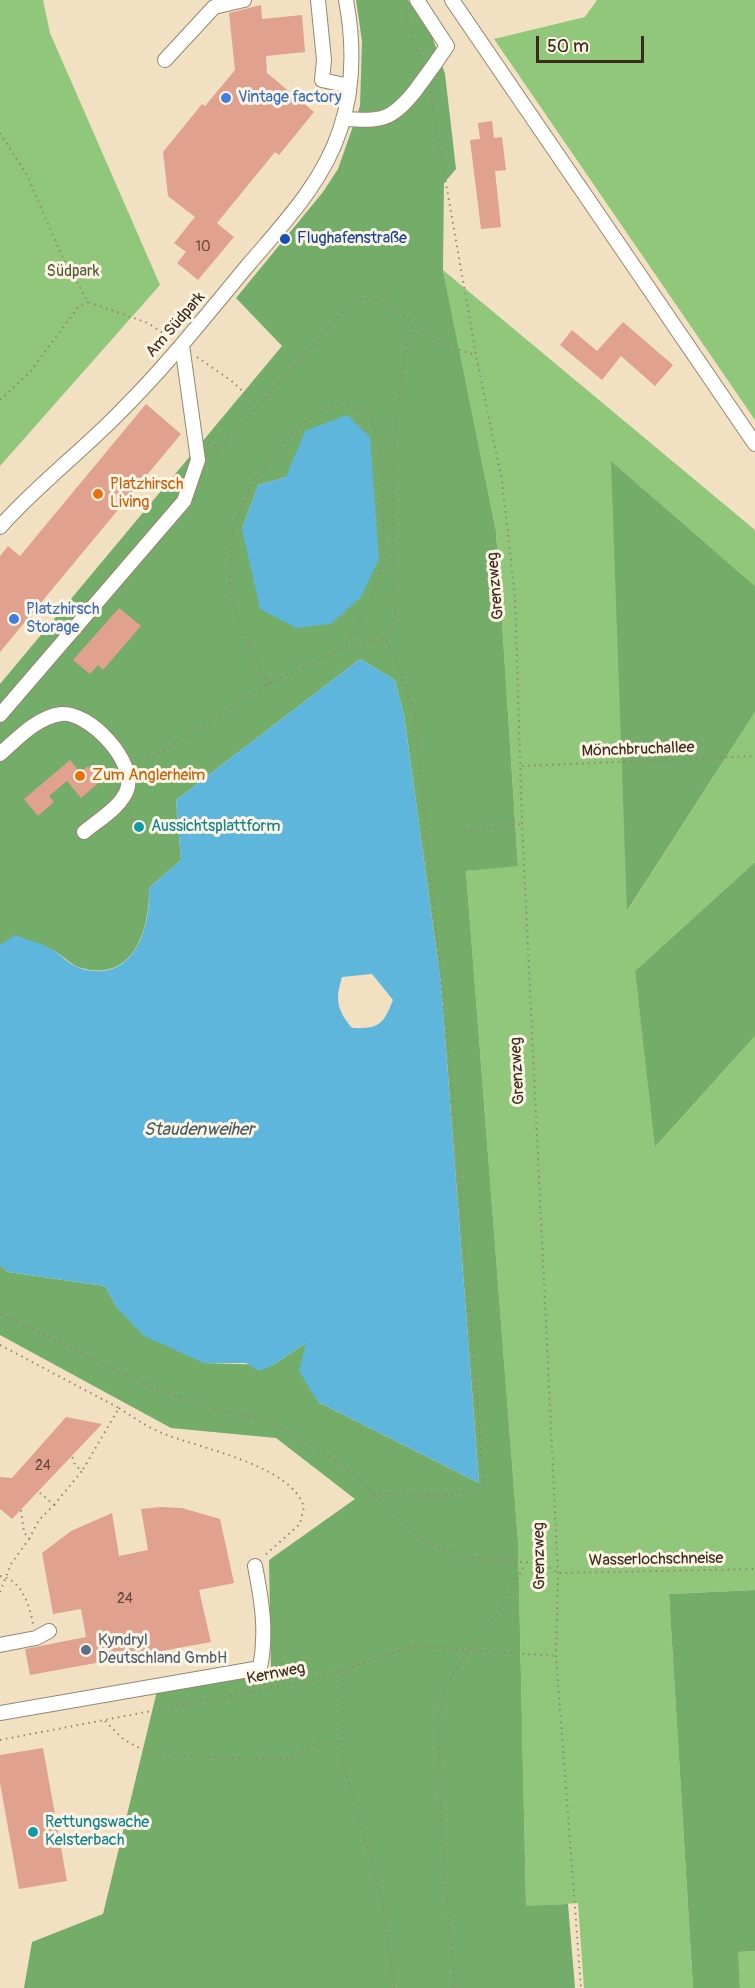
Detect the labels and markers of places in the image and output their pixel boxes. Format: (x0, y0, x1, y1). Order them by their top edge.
place label: Vintage factory (238, 88, 341, 108)
marker: Vintage factory (219, 91, 233, 105)
place label: Flughafenstraße (297, 229, 407, 249)
marker: Flughafenstraße (278, 232, 292, 246)
place label: Platzhirsch Living (110, 475, 183, 513)
marker: Platzhirsch Living (91, 487, 105, 501)
place label: Platzhirsch Storage (26, 600, 99, 638)
marker: Platzhirsch Storage (7, 612, 21, 626)
place label: Zum Anglerheim (92, 766, 205, 786)
marker: Zum Anglerheim (73, 769, 87, 783)
place label: Aussichtsplattform (151, 817, 280, 837)
marker: Aussichtsplattform (132, 820, 146, 834)
place label: Kyndryl Deutschland GmbH (98, 1631, 227, 1669)
marker: Kyndryl Deutschland GmbH (79, 1643, 93, 1657)
place label: Rettungswache Kelsterbach (45, 1813, 149, 1851)
marker: Rettungswache Kelsterbach (26, 1825, 40, 1839)

